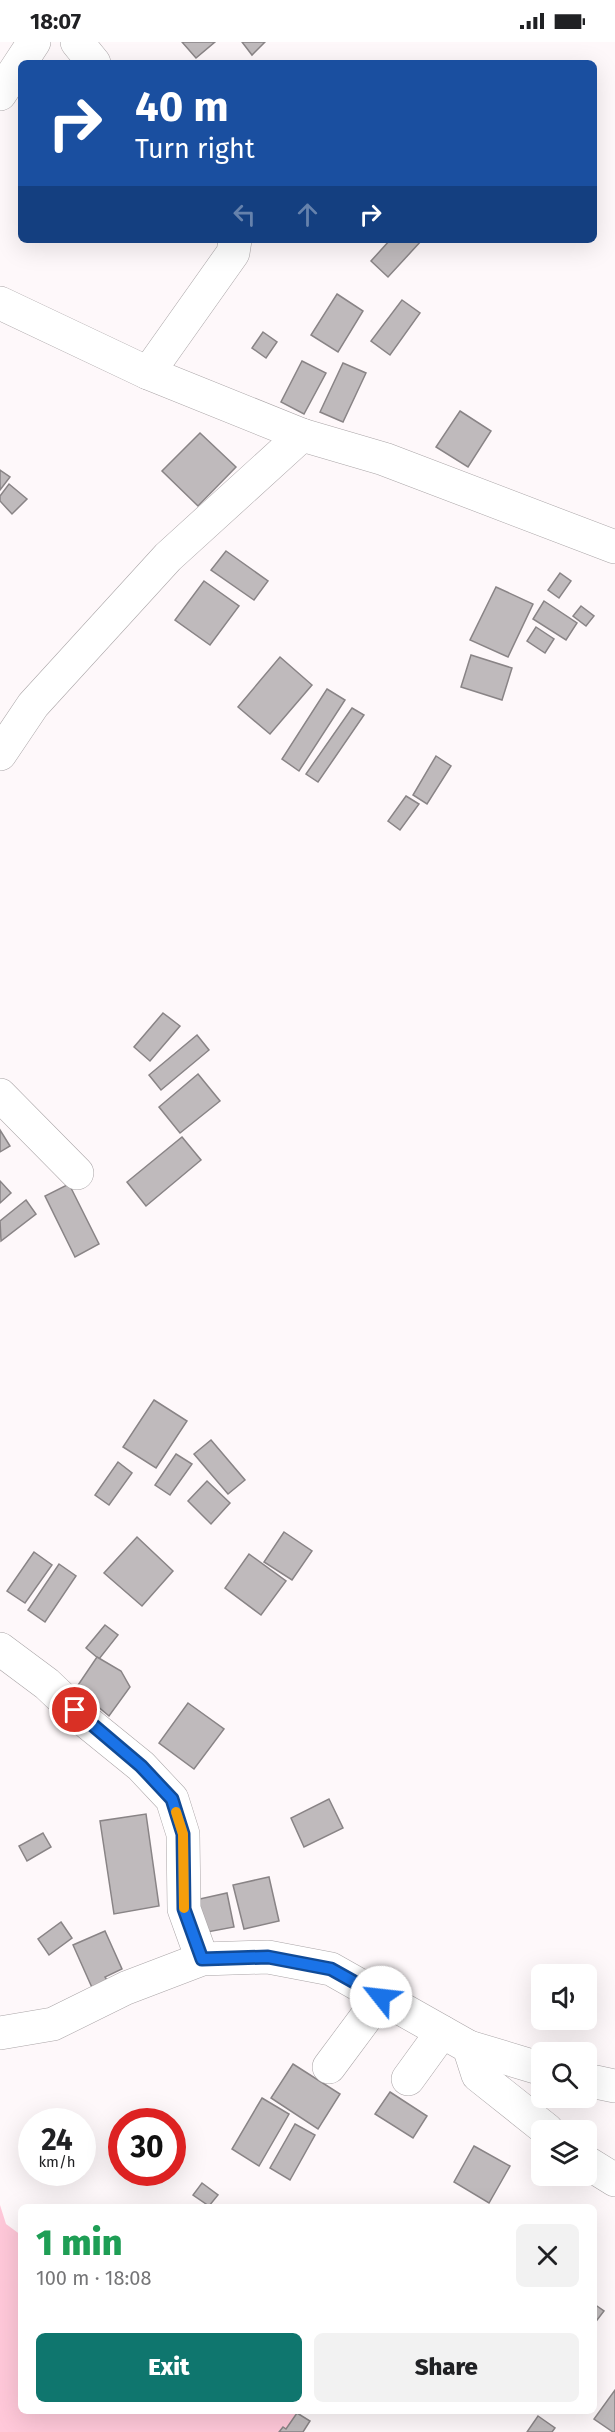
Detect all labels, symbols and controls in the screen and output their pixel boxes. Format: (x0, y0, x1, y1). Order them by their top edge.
text: 18:07 (30, 8, 81, 35)
text: 40 m (135, 82, 229, 132)
icon: right (36, 84, 114, 162)
text: Turn right (135, 133, 255, 165)
icon: left (228, 198, 261, 231)
icon: ahead (291, 198, 324, 231)
icon: right (354, 198, 387, 231)
pin (49, 1684, 100, 1735)
icon: arrive (58, 1693, 91, 1726)
map controls (531, 1964, 597, 2186)
button: sound (531, 1964, 597, 2030)
position arrow (349, 1965, 413, 2029)
button: search (531, 2042, 597, 2108)
speed limit sign: 30 (108, 2108, 186, 2186)
button: layers (531, 2120, 597, 2186)
text: 24 (41, 2122, 73, 2158)
text: km/h (38, 2153, 76, 2171)
text: 1 min (36, 2221, 122, 2265)
button: close (516, 2224, 579, 2287)
text: 100 m · 18:08 (36, 2266, 151, 2290)
button: Exit (36, 2333, 302, 2402)
button: Share (314, 2333, 579, 2402)

